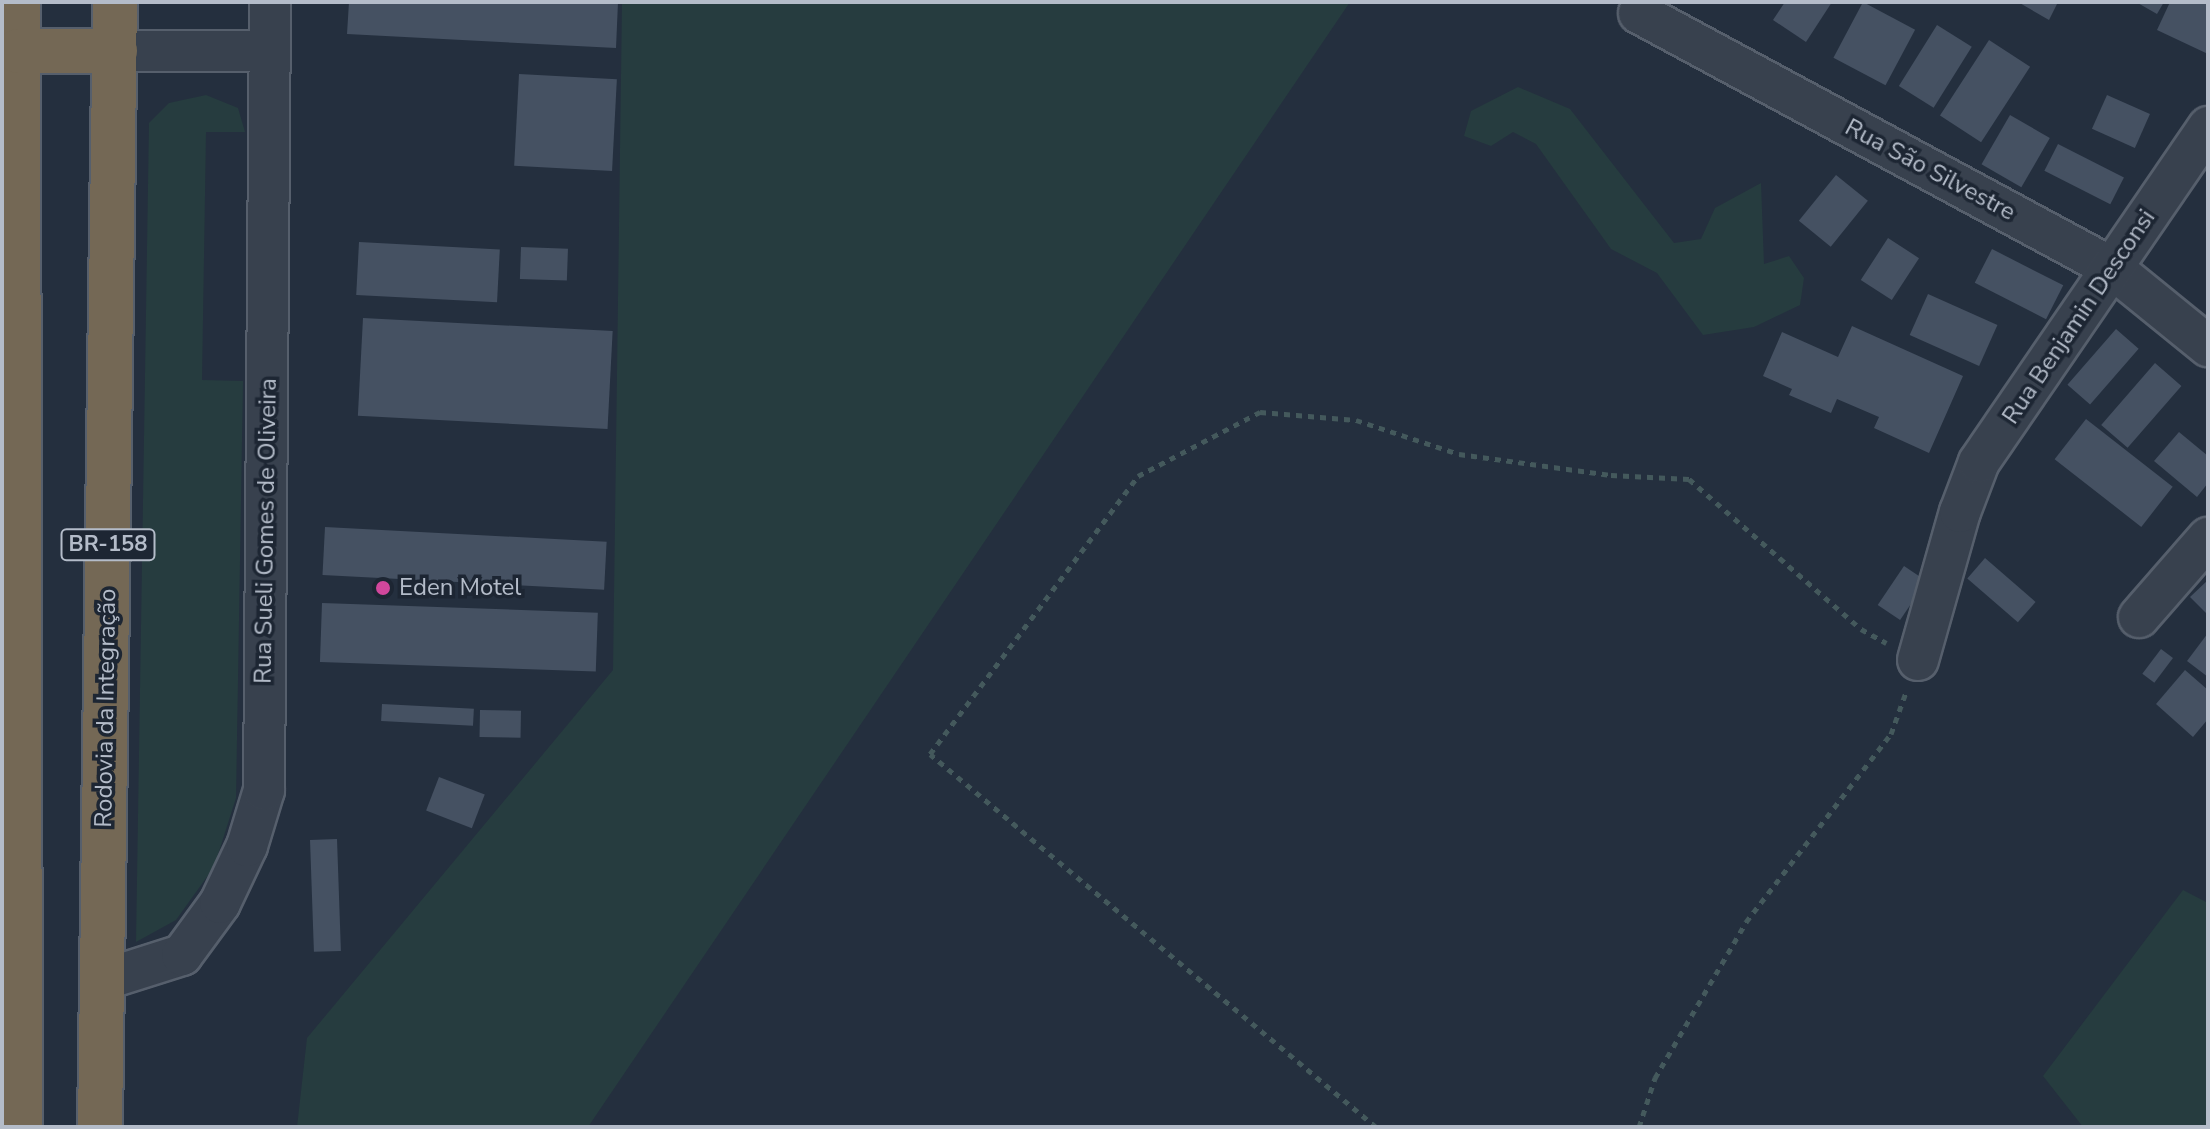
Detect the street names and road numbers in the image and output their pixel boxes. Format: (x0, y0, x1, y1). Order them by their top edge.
street label: Rua São Silvestre (1840, 113, 2020, 227)
street label: Rua Benjamin Desconsi (1996, 204, 2162, 430)
street label: Rua Sueli Gomes de Oliveira (249, 378, 283, 684)
road number: BR-158 (60, 527, 156, 563)
street label: Rodovia da Integração (90, 588, 122, 828)

